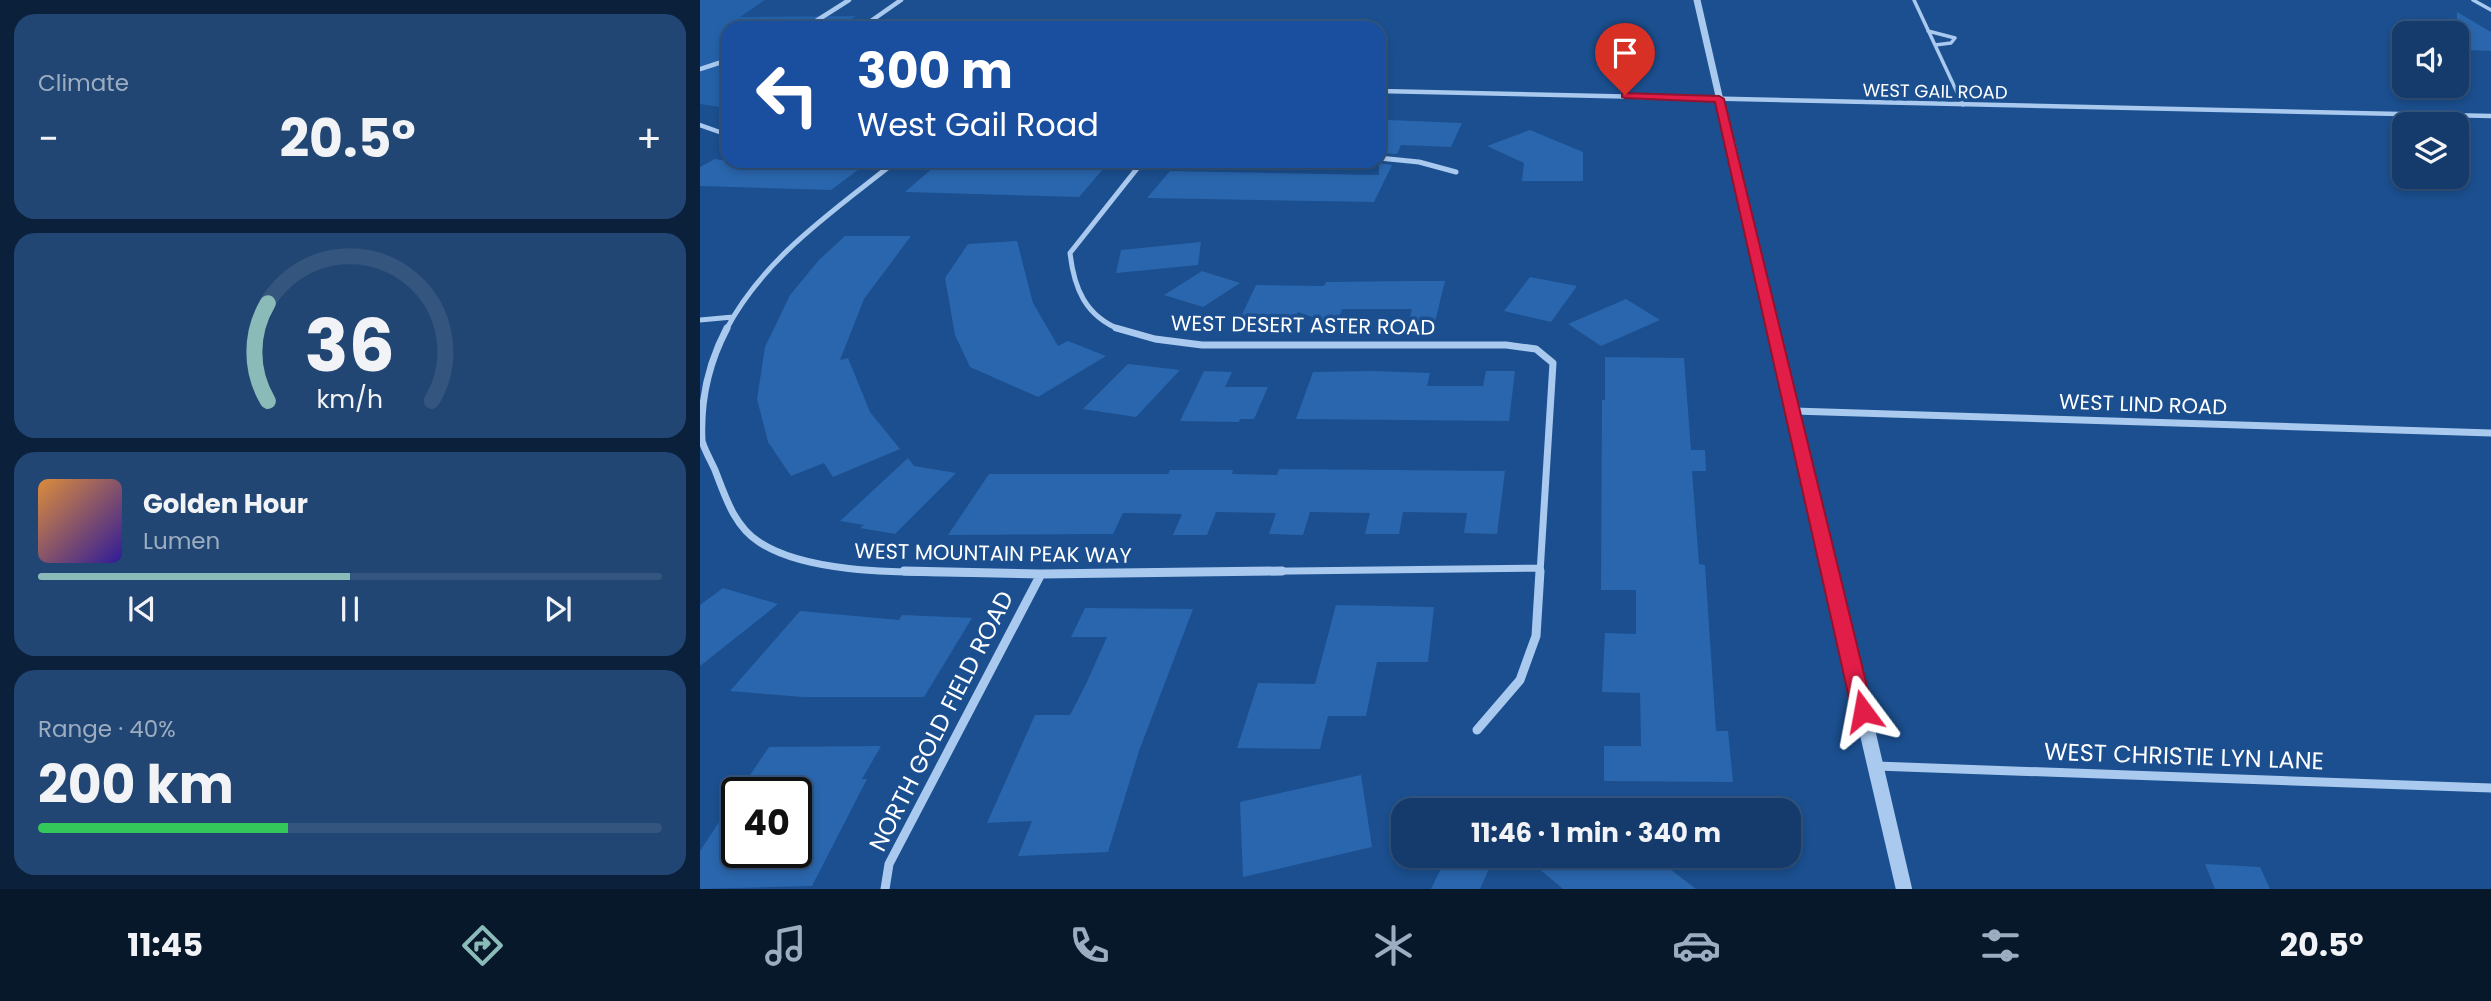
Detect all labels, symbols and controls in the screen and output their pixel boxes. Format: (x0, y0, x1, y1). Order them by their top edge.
map controls (2392, 21, 2469, 189)
button: sound (2392, 21, 2469, 98)
pin (1595, 23, 1655, 95)
icon: arrive (1606, 34, 1644, 72)
text: 300 m (857, 37, 1013, 105)
icon: left (742, 49, 833, 140)
text: Climate (38, 67, 129, 99)
street label: WEST GAIL ROAD (1862, 77, 2008, 105)
text: 20.5° (279, 102, 416, 175)
text: West Gail Road (857, 102, 1099, 147)
text: − (38, 112, 59, 165)
text: + (636, 112, 662, 165)
button: layers (2392, 112, 2469, 189)
text: 36 (305, 296, 395, 397)
street label: WEST DESERT ASTER ROAD (1171, 308, 1435, 342)
text: km/h (317, 382, 383, 417)
street label: WEST LIND ROAD (2058, 387, 2228, 421)
text: Golden Hour (143, 486, 308, 522)
text: Lumen (143, 525, 220, 557)
street label: WEST MOUNTAIN PEAK WAY (854, 536, 1132, 570)
street label: NORTH GOLD FIELD ROAD (861, 585, 1021, 857)
icon: previous (123, 590, 161, 628)
icon: pause (331, 590, 369, 628)
icon: next (539, 590, 577, 628)
position arrow (1826, 674, 1900, 748)
text: Range · 40% (38, 713, 176, 745)
street label: WEST CHRISTIE LYN LANE (2044, 735, 2324, 777)
text: 200 km (38, 748, 234, 821)
speed limit sign: 40 (721, 777, 812, 868)
text: 11:46 · 1 min · 340 m (1471, 815, 1721, 851)
icon: directions (458, 921, 507, 970)
icon: music (761, 921, 810, 970)
icon: phone (1065, 921, 1114, 970)
icon: climate (1369, 921, 1418, 970)
icon: car (1672, 921, 1721, 970)
icon: filters (1976, 921, 2025, 970)
text: 11:45 (127, 922, 203, 967)
text: 20.5° (2280, 922, 2364, 967)

